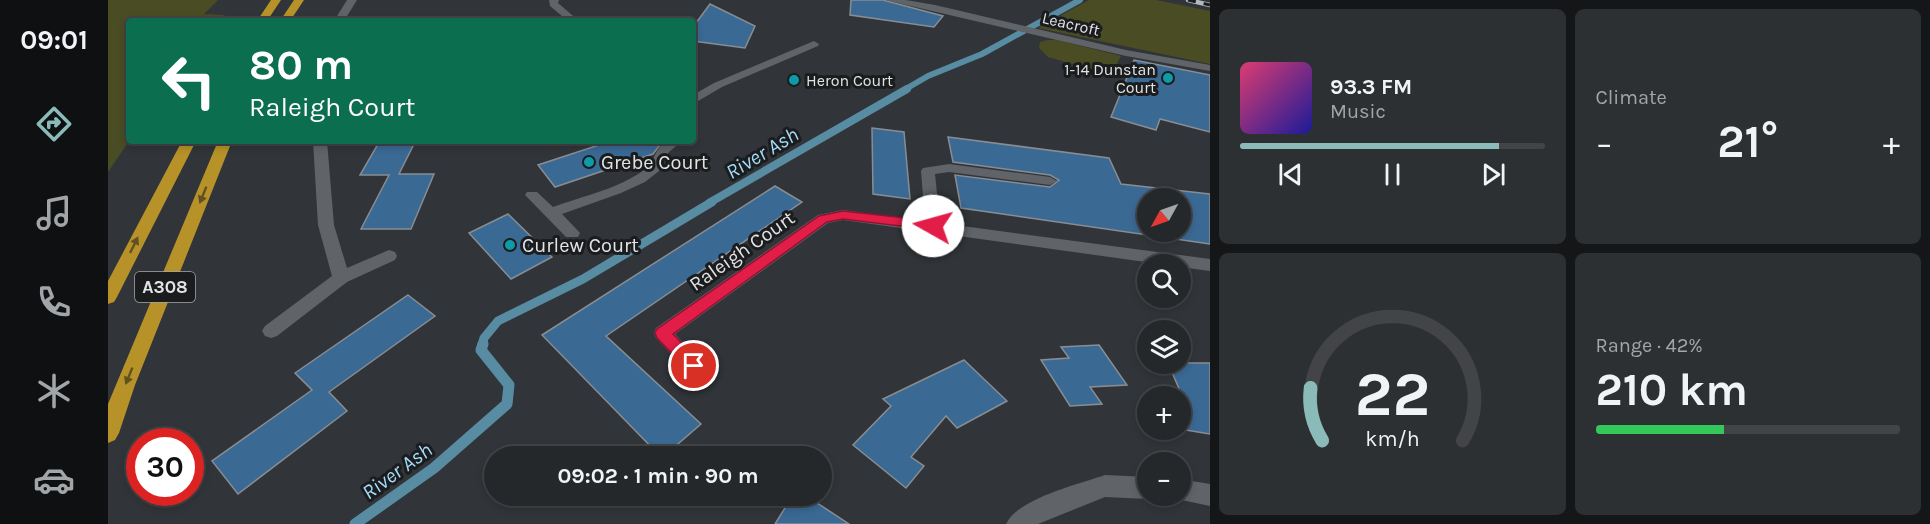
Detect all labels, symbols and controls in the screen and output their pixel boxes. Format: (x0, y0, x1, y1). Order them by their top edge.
street label: Leacroft (1040, 8, 1102, 40)
text: 09:01 (20, 24, 88, 56)
text: 80 m (249, 40, 353, 90)
icon: left (150, 42, 228, 120)
place label: 1-14 Dunstan Court (1064, 60, 1156, 97)
place label: Heron Court (806, 71, 893, 90)
marker: 1-14 Dunstan Court (1161, 71, 1175, 85)
marker: Heron Court (787, 73, 801, 87)
text: 93.3 FM (1330, 74, 1412, 100)
text: Climate (1596, 86, 1667, 109)
text: Raleigh Court (249, 91, 415, 123)
text: Music (1330, 100, 1386, 123)
icon: directions (33, 103, 75, 145)
text: 21° (1717, 116, 1778, 168)
water label: River Ash (721, 122, 803, 184)
text: − (1596, 124, 1613, 162)
text: + (1883, 124, 1900, 162)
place label: Grebe Court (601, 151, 709, 174)
marker: Grebe Court (582, 155, 596, 169)
icon: previous (1274, 158, 1307, 191)
icon: pause (1376, 158, 1409, 191)
icon: next (1477, 158, 1510, 191)
one-way arrow (198, 186, 207, 204)
north arrow (1137, 188, 1191, 242)
map controls (1137, 188, 1191, 506)
icon: music (33, 192, 75, 234)
position arrow (901, 194, 965, 258)
street label: Raleigh Court (685, 206, 799, 296)
place label: Curlew Court (522, 234, 639, 257)
one-way arrow (129, 236, 139, 253)
marker: Curlew Court (503, 238, 517, 252)
button: search (1137, 254, 1191, 308)
road number: A308 (135, 272, 195, 302)
icon: phone (33, 281, 75, 323)
button: layers (1137, 320, 1191, 374)
text: Range · 42% (1596, 334, 1703, 357)
pin (668, 340, 719, 391)
icon: arrive (677, 349, 710, 382)
text: 22 (1354, 358, 1430, 431)
text: 210 km (1596, 364, 1748, 416)
one-way arrow (124, 367, 134, 385)
icon: climate (33, 370, 75, 412)
button: + (1137, 386, 1191, 440)
text: km/h (1365, 426, 1419, 451)
speed limit sign: 30 (126, 428, 204, 506)
water label: River Ash (357, 438, 437, 504)
button: − (1137, 452, 1191, 506)
icon: car (33, 459, 75, 501)
text: 09:02 · 1 min · 90 m (557, 463, 759, 489)

